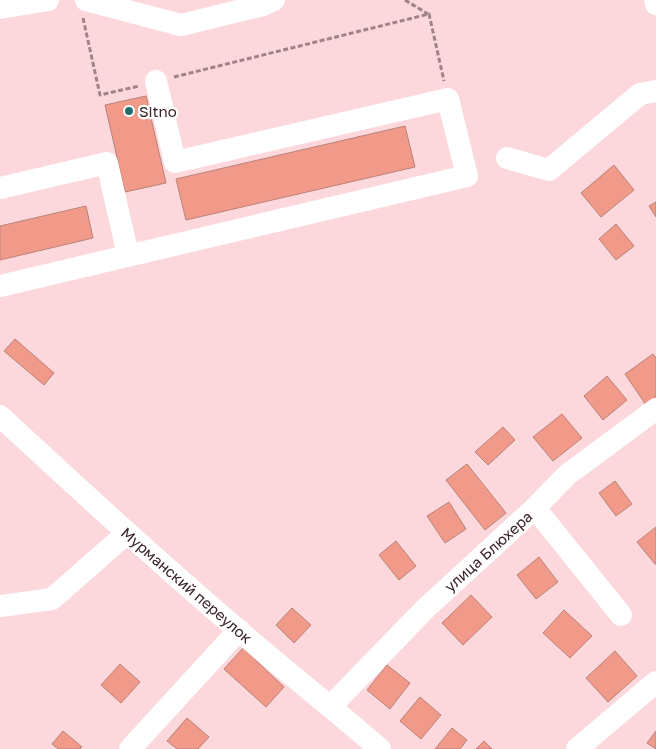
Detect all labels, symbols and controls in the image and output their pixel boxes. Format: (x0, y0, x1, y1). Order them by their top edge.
place label: Sitno (139, 102, 177, 120)
marker: Sitno (123, 105, 135, 117)
street label: улица Блюхера (440, 507, 536, 595)
street label: Мурманский переулок (118, 523, 256, 647)

